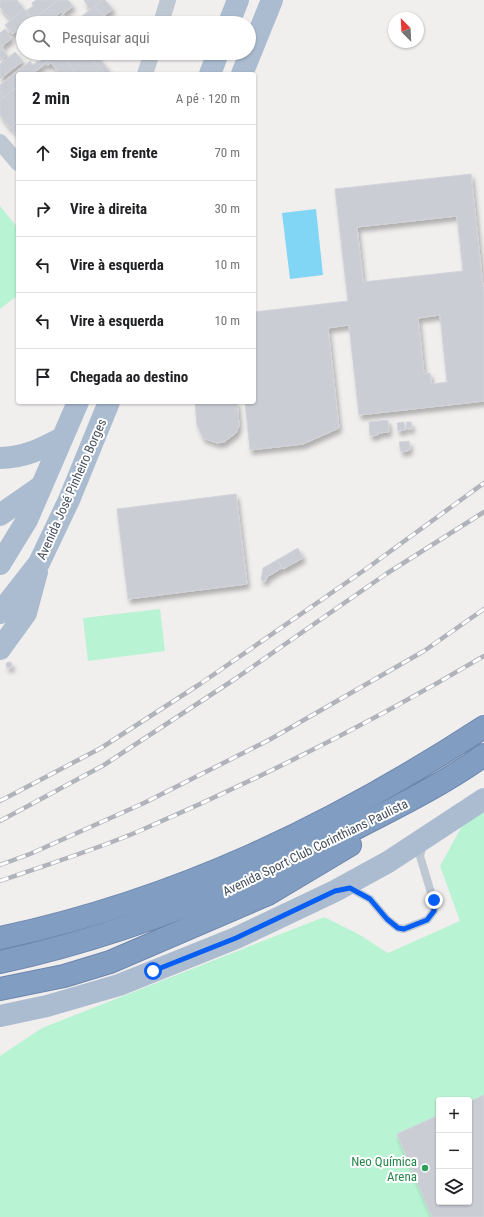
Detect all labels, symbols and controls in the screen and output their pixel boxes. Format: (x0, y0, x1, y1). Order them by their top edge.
north arrow (388, 12, 424, 48)
search box (16, 16, 256, 60)
icon: search (30, 27, 52, 49)
text: Pesquisar aqui (62, 29, 150, 47)
text: 2 min (32, 88, 70, 108)
text: A pé · 120 m (176, 91, 240, 106)
icon: ahead (32, 142, 54, 164)
text: Siga em frente (70, 144, 158, 162)
text: 70 m (214, 145, 240, 160)
icon: right (32, 198, 54, 220)
text: Vire à direita (70, 200, 147, 218)
text: 30 m (214, 201, 240, 216)
icon: left (32, 254, 54, 276)
text: Vire à esquerda (70, 256, 164, 274)
text: 10 m (214, 257, 240, 272)
icon: left (32, 310, 54, 332)
text: Vire à esquerda (70, 312, 164, 330)
text: 10 m (214, 313, 240, 328)
icon: arrive (32, 366, 54, 388)
text: Chegada ao destino (70, 368, 188, 386)
street label: Avenida José Pinheiro Borges (34, 416, 109, 562)
street label: Avenida Sport Club Corinthians Paulista (220, 796, 410, 899)
route end (425, 891, 443, 909)
route start (144, 962, 162, 980)
map controls (436, 1097, 472, 1205)
button: + (436, 1097, 472, 1133)
button: − (436, 1133, 472, 1169)
place label: Neo Química Arena (351, 1154, 417, 1184)
marker: Neo Química Arena (420, 1163, 430, 1173)
button: layers (436, 1169, 472, 1205)

